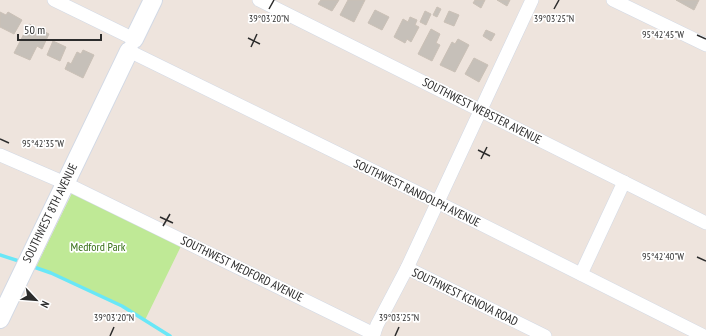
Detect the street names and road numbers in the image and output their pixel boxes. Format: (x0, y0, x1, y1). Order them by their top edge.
street label: SOUTHWEST WEBSTER AVENUE (420, 74, 544, 147)
street label: SOUTHWEST RANDOLPH AVENUE (351, 155, 483, 230)
street label: SOUTHWEST 8TH AVENUE (19, 161, 80, 265)
street label: SOUTHWEST MEDFORD AVENUE (179, 232, 306, 305)
street label: SOUTHWEST KENOVA ROAD (410, 264, 521, 329)

